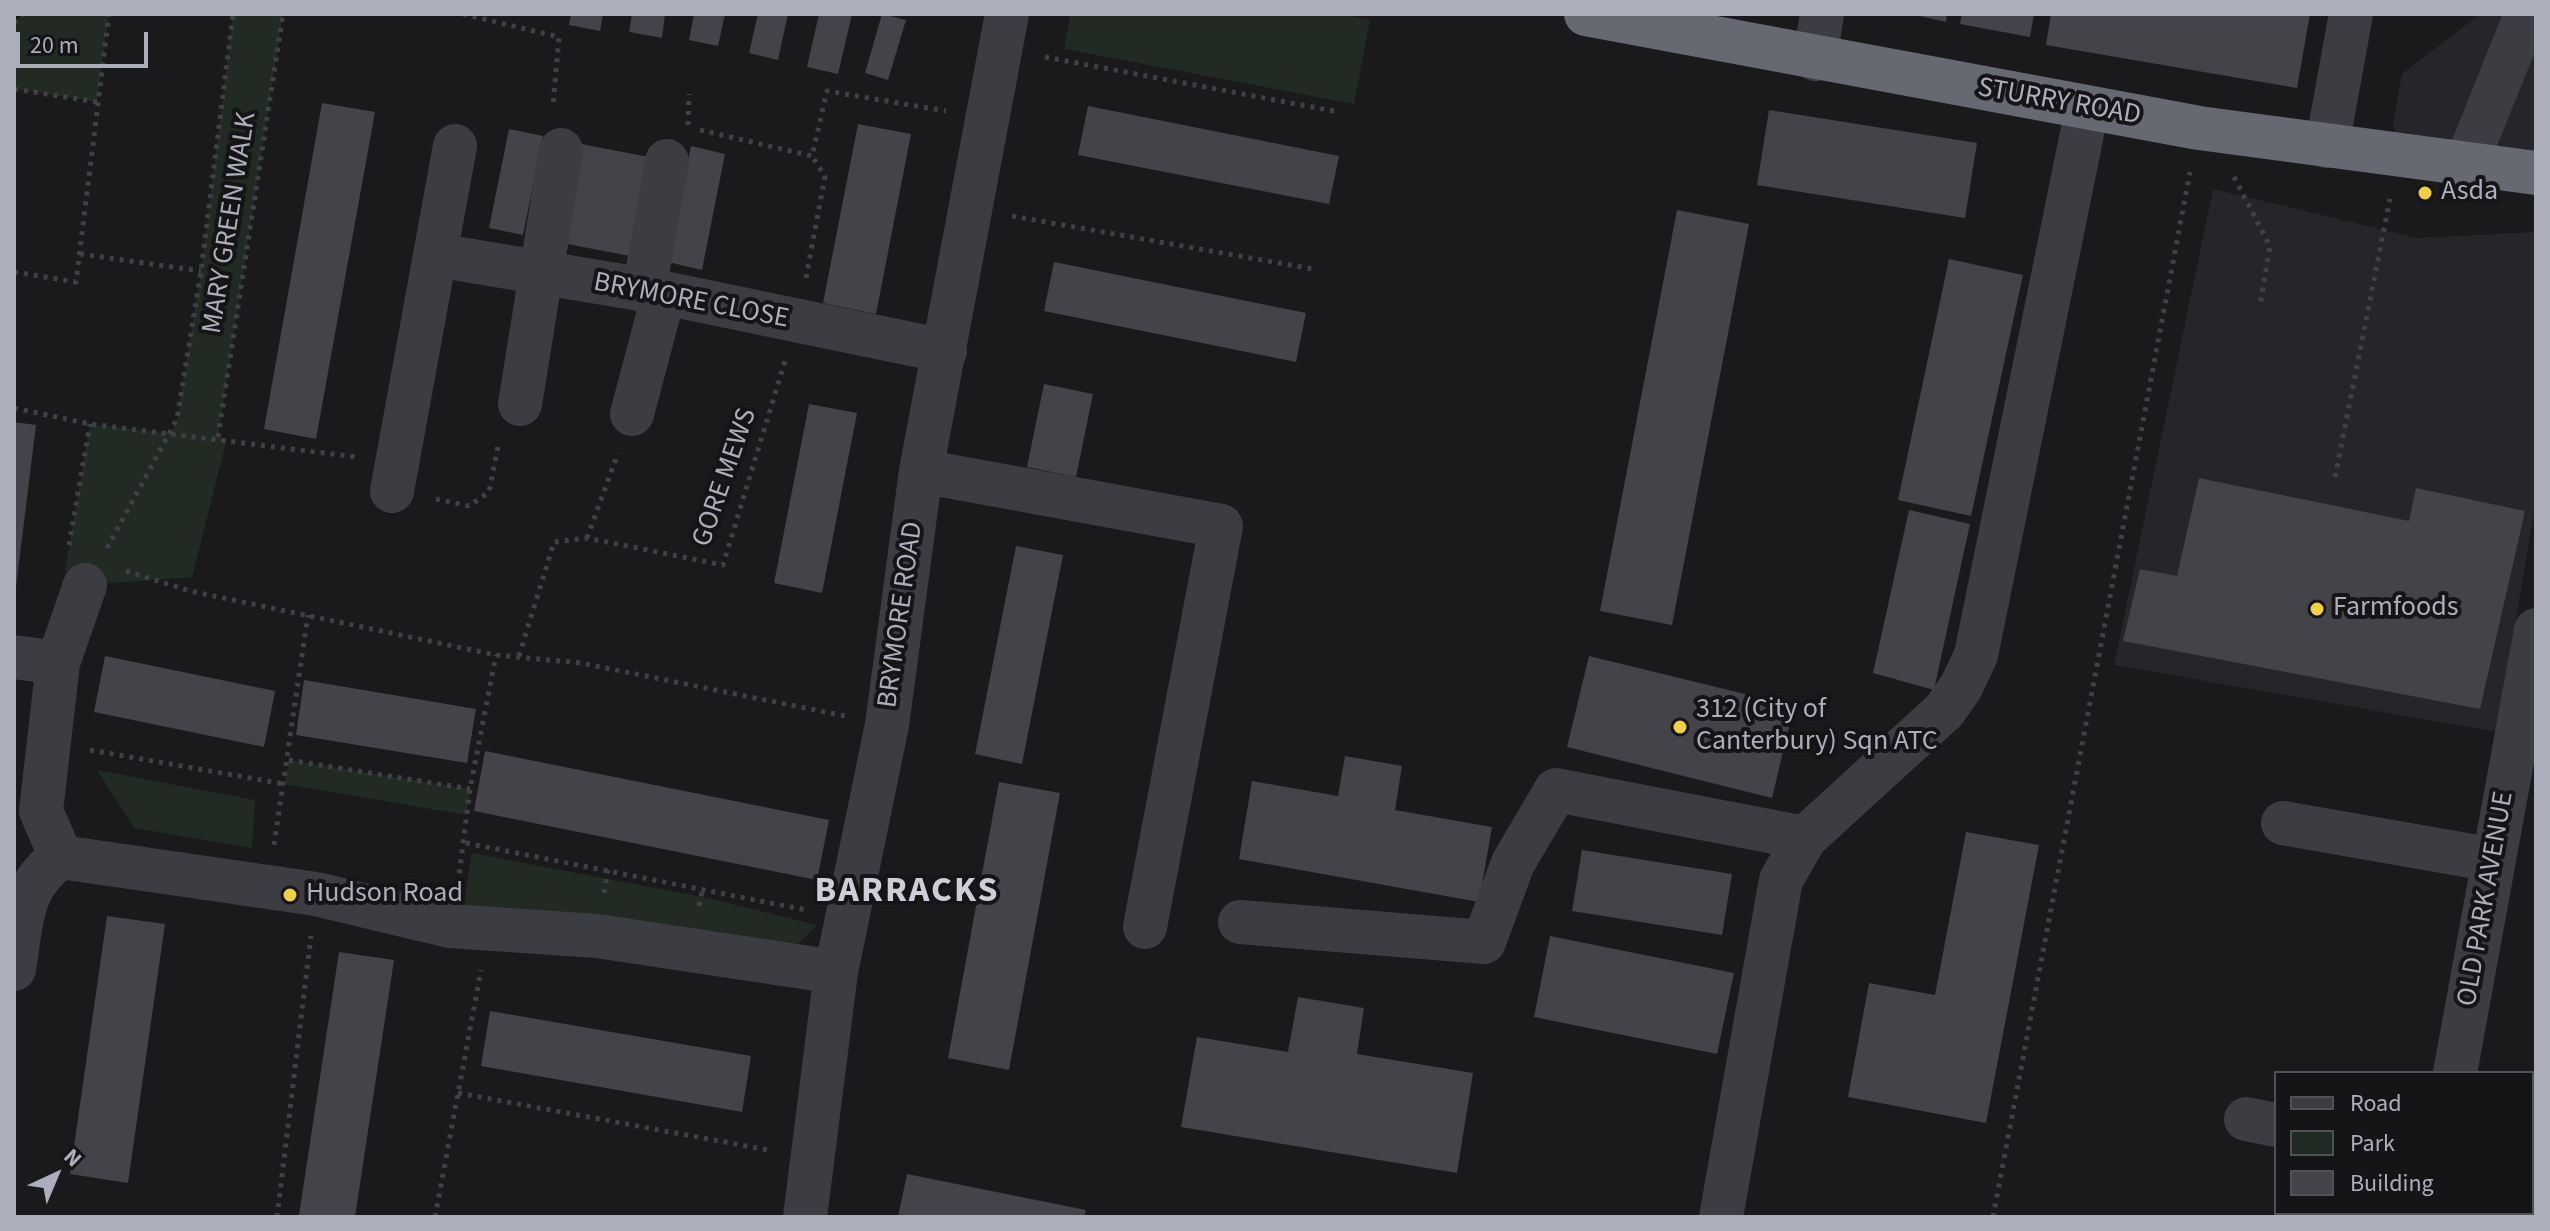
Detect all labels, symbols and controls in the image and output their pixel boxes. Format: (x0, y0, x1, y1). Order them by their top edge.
scale bar (20, 16, 152, 66)
text: 20 m (30, 28, 79, 63)
street label: STURRY ROAD (1975, 72, 2143, 134)
street label: MARY GREEN WALK (197, 110, 265, 336)
place label: Asda (2441, 176, 2498, 210)
marker: Asda (2416, 184, 2434, 202)
street label: BRYMORE CLOSE (591, 267, 791, 337)
street label: GORE MEWS (687, 404, 765, 552)
street label: BRYMORE ROAD (872, 520, 932, 710)
place label: Farmfoods (2333, 592, 2458, 626)
marker: Farmfoods (2308, 600, 2326, 618)
place label: 312 (City of Canterbury) Sqn ATC (1696, 694, 1938, 760)
marker: 312 (City of Canterbury) Sqn ATC (1671, 718, 1689, 736)
street label: OLD PARK AVENUE (2452, 789, 2522, 1009)
district label: BARRACKS (815, 871, 999, 915)
place label: Hudson Road (306, 878, 463, 912)
marker: Hudson Road (281, 886, 299, 904)
legend (2274, 1071, 2534, 1215)
text: Road (2350, 1086, 2402, 1121)
text: Park (2350, 1126, 2395, 1161)
north arrow (16, 1135, 96, 1215)
text: N (56, 1141, 89, 1174)
text: Building (2350, 1166, 2434, 1201)

